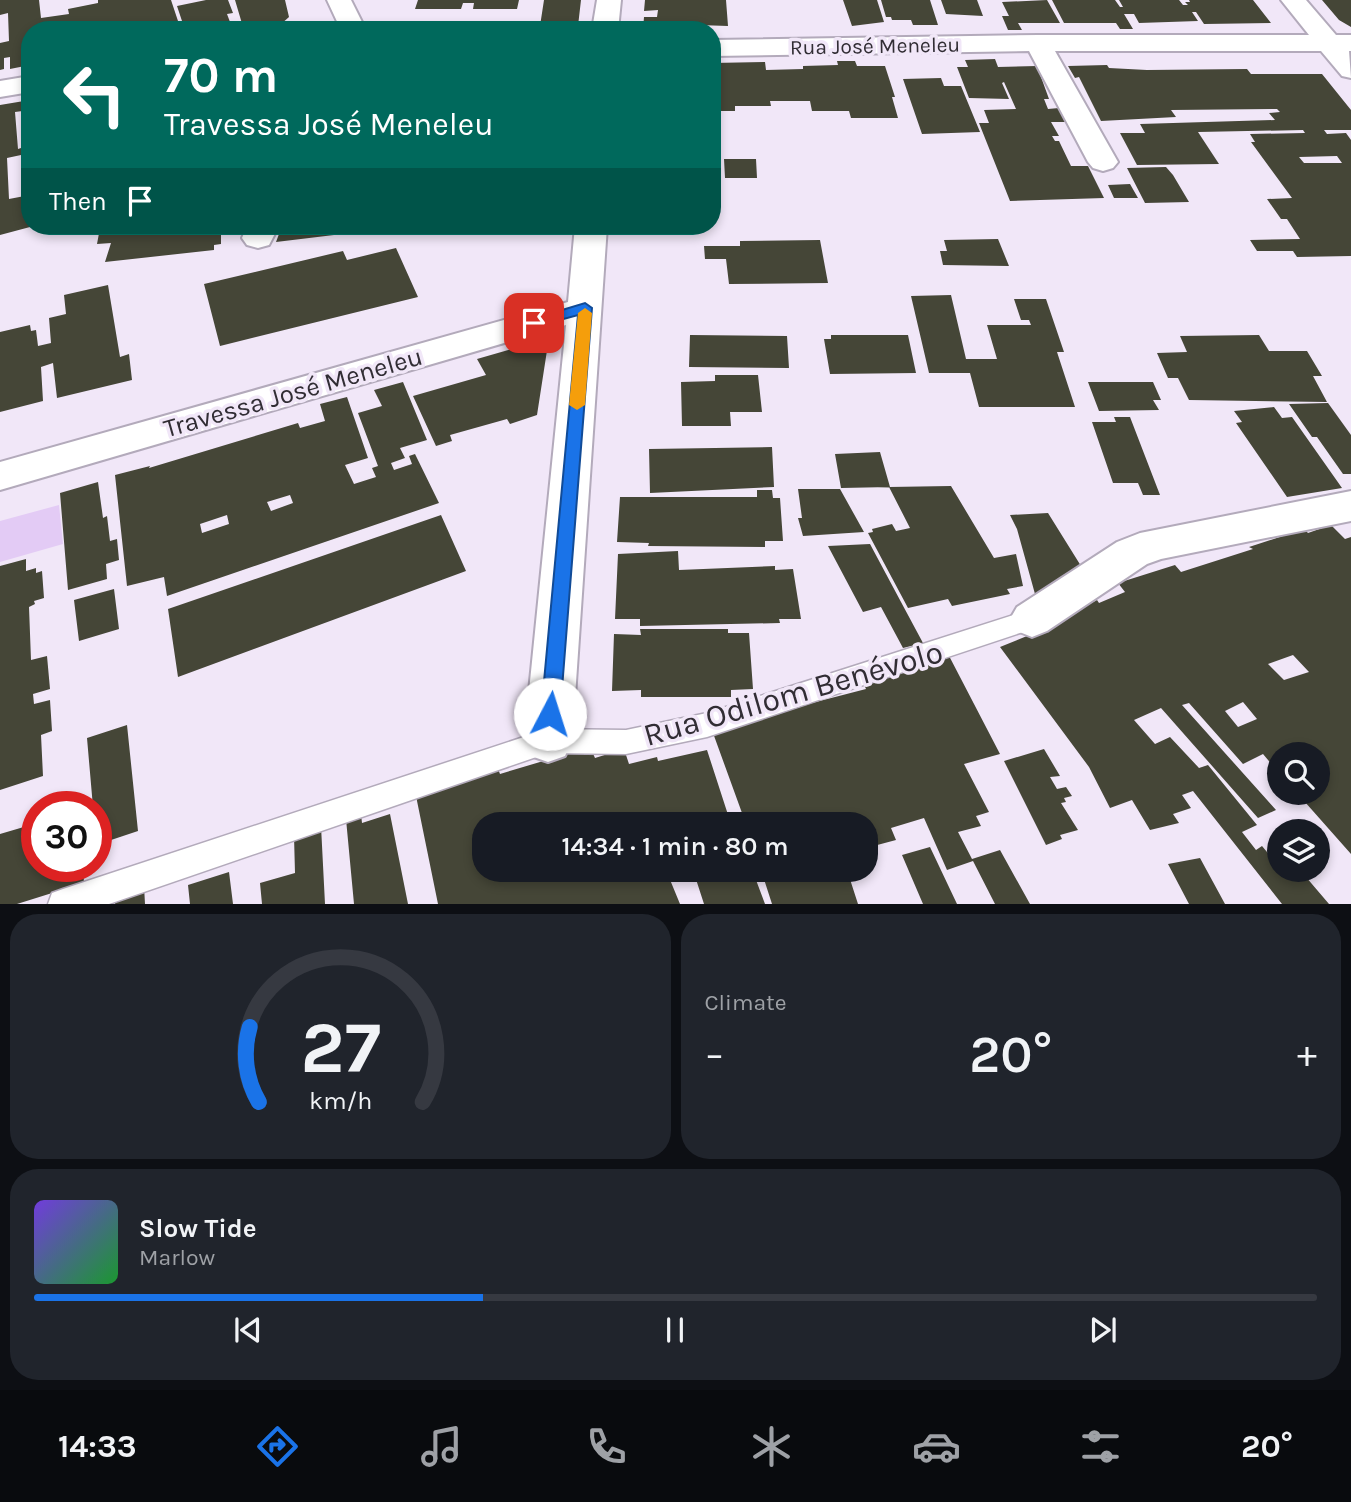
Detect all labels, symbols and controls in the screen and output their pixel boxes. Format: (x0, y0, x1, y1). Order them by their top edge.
street label: Rua José Meneleu (790, 33, 960, 59)
text: 70 m (164, 47, 278, 104)
icon: left (49, 49, 140, 140)
text: Travessa José Meneleu (164, 106, 494, 143)
icon: arrive (121, 182, 159, 220)
text: Then (49, 186, 107, 217)
pin (504, 293, 564, 353)
icon: arrive (515, 304, 553, 342)
street label: Travessa José Meneleu (160, 341, 426, 444)
street label: Rua Odilom Benévolo (639, 633, 947, 754)
position arrow (513, 677, 587, 751)
map controls (1267, 742, 1330, 882)
button: search (1267, 742, 1330, 805)
speed limit sign: 30 (21, 791, 112, 882)
button: layers (1267, 819, 1330, 882)
text: 14:34 · 1 min · 80 m (561, 831, 789, 862)
text: Climate (705, 989, 787, 1016)
text: 27 (300, 1006, 380, 1091)
text: 20° (969, 1024, 1052, 1085)
text: − (705, 1032, 724, 1077)
text: + (1297, 1032, 1317, 1077)
text: km/h (309, 1086, 372, 1115)
text: Slow Tide (139, 1213, 257, 1244)
text: Marlow (139, 1244, 215, 1271)
icon: previous (229, 1311, 267, 1349)
icon: pause (656, 1311, 694, 1349)
icon: next (1084, 1311, 1122, 1349)
icon: directions (253, 1422, 302, 1471)
icon: music (417, 1422, 466, 1471)
icon: phone (582, 1422, 631, 1471)
icon: climate (747, 1422, 796, 1471)
icon: car (912, 1422, 961, 1471)
icon: filters (1076, 1422, 1125, 1471)
text: 14:33 (58, 1428, 137, 1465)
text: 20° (1241, 1428, 1293, 1465)

